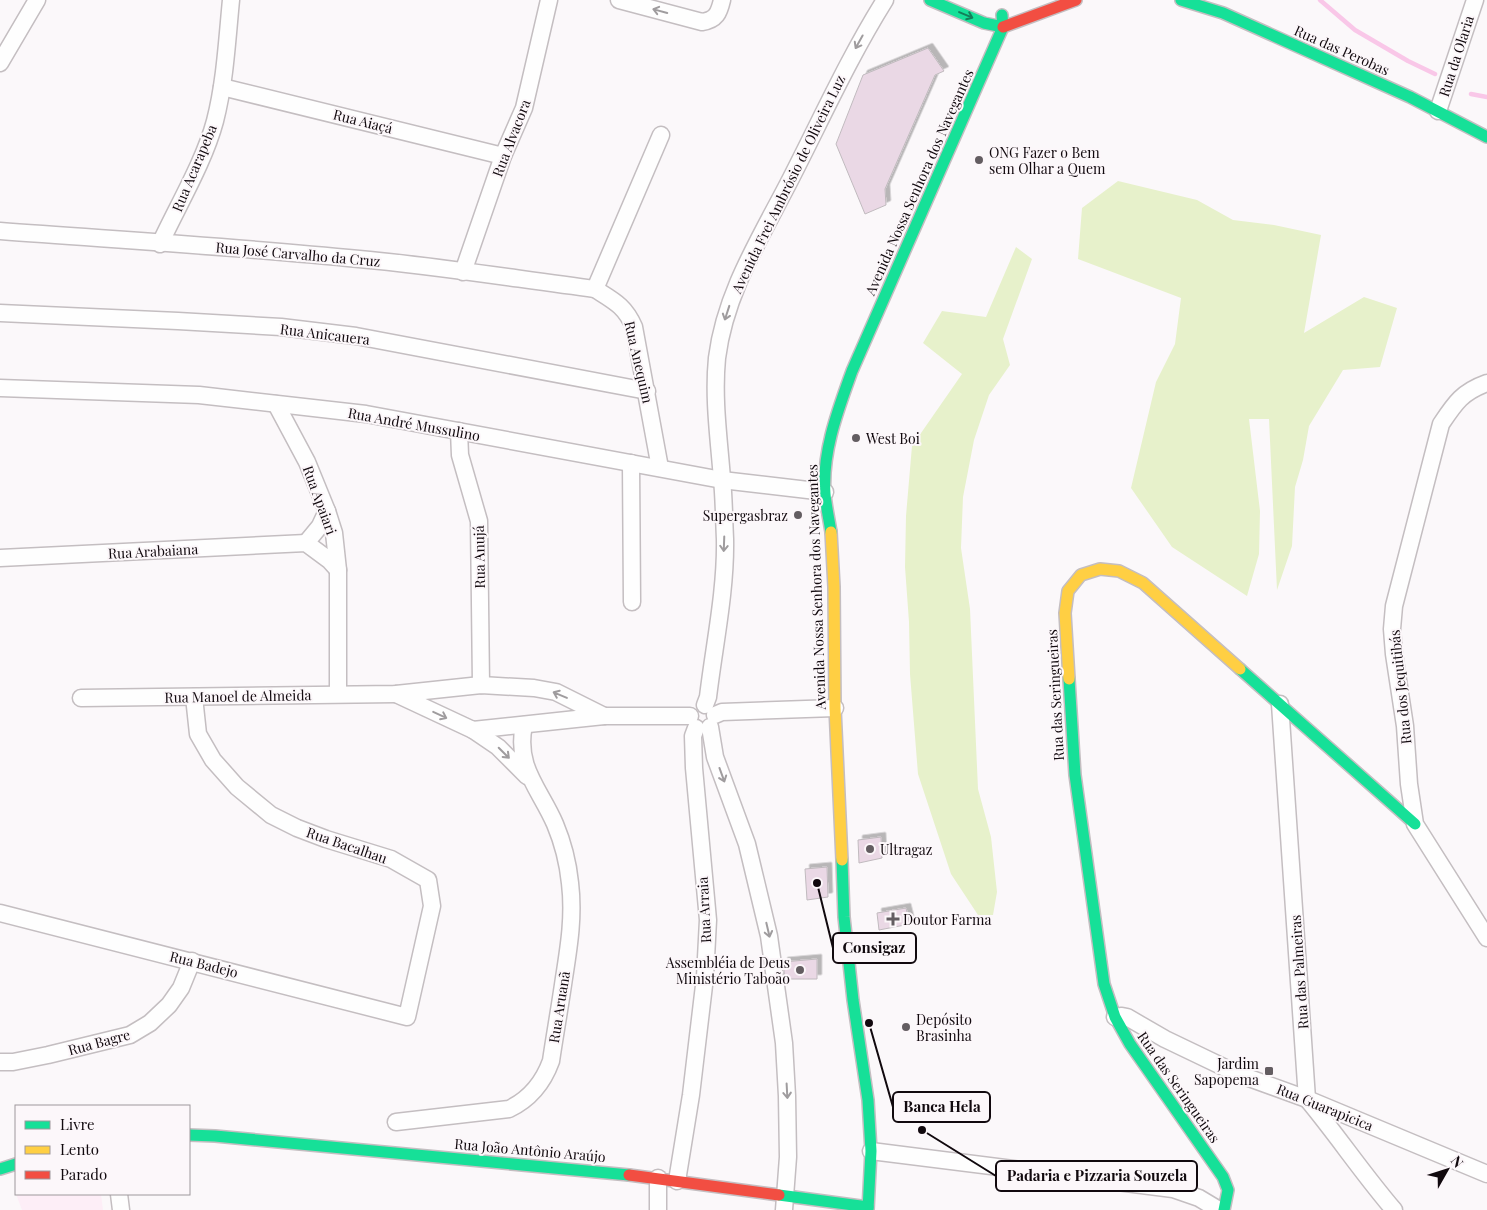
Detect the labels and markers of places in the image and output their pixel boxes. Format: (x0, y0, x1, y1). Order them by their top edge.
place label: ONG Fazer o Bem sem Olhar a Quem (989, 143, 1106, 178)
marker: ONG Fazer o Bem sem Olhar a Quem (973, 154, 985, 166)
place label: West Boi (865, 429, 920, 448)
marker: West Boi (850, 432, 862, 444)
place label: Supergasbraz (703, 506, 788, 525)
marker: Supergasbraz (792, 509, 804, 521)
place label: Ultragaz (880, 840, 933, 859)
marker: Ultragaz (864, 843, 876, 855)
place label: Doutor Farma (903, 910, 991, 929)
marker: Doutor Farma (887, 913, 899, 925)
callout: Consigaz (833, 933, 916, 963)
place label: Assembléia de Deus Ministério Taboão (665, 953, 790, 988)
marker: Assembléia de Deus Ministério Taboão (794, 964, 806, 976)
place label: Depósito Brasinha (916, 1010, 972, 1045)
marker: Depósito Brasinha (900, 1021, 912, 1033)
place label: Jardim Sapopema (1194, 1054, 1260, 1089)
marker: Jardim Sapopema (1263, 1065, 1275, 1077)
callout: Banca Hela (893, 1092, 990, 1122)
callout: Padaria e Pizzaria Souzela (996, 1161, 1197, 1191)

